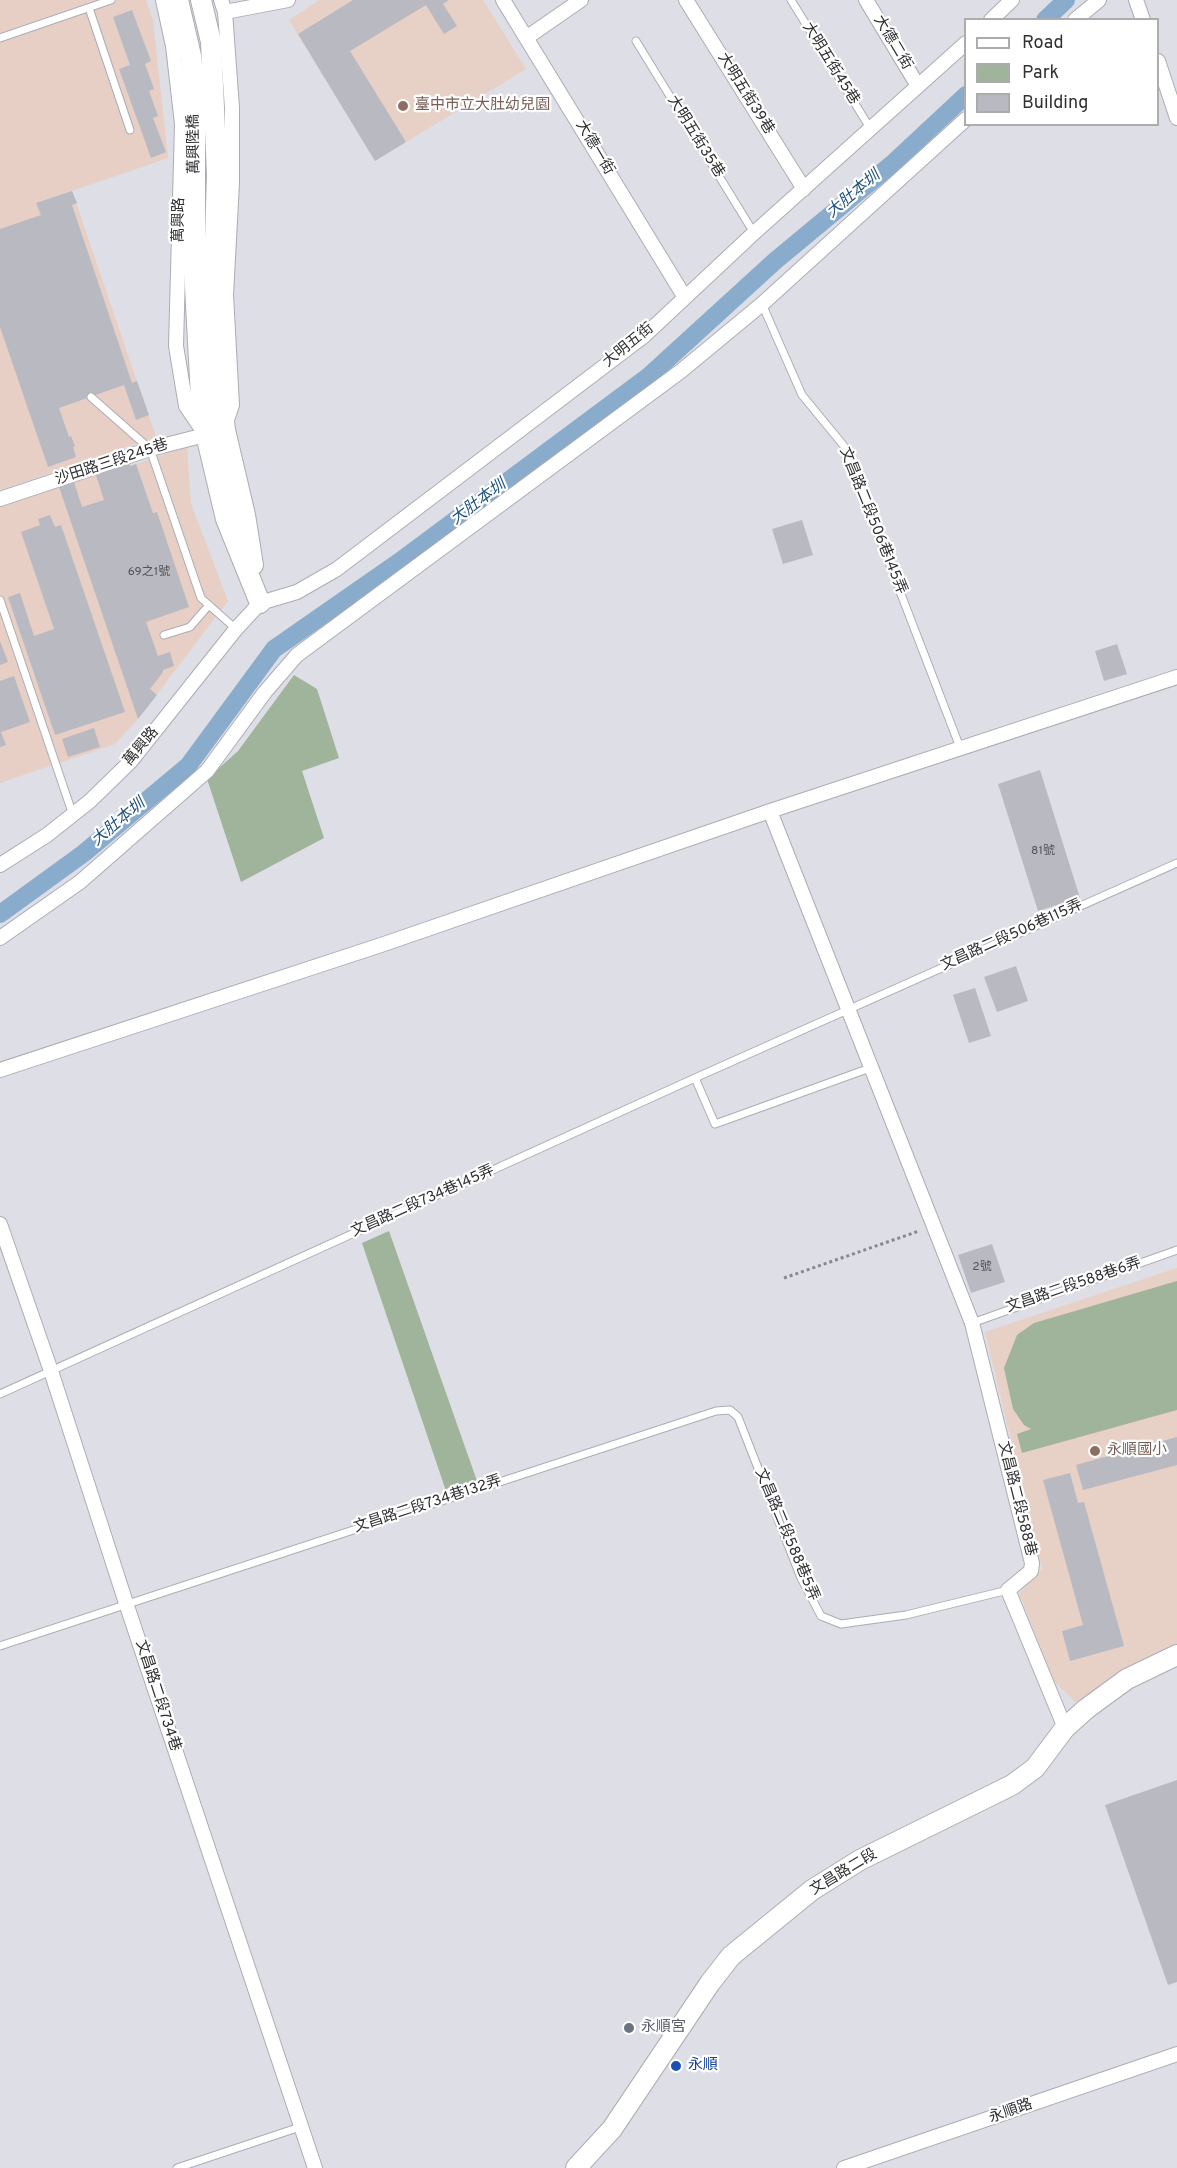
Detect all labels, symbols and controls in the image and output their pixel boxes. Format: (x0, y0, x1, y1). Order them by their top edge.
street label: 大德二街 (869, 13, 915, 73)
legend (964, 18, 1159, 126)
street label: 大明五街45巷 (798, 20, 862, 108)
text: Road (1022, 32, 1064, 55)
street label: 大明五街39巷 (713, 50, 777, 138)
text: Park (1022, 62, 1059, 85)
text: Building (1022, 92, 1088, 115)
street label: 大明五街35巷 (663, 93, 727, 181)
place label: 臺中市立大肚幼兒園 (415, 97, 550, 115)
marker: 臺中市立大肚幼兒園 (396, 99, 410, 113)
street label: 萬興陸橋 (185, 114, 205, 174)
street label: 大德一街 (571, 118, 617, 178)
water label: 大肚本圳 (823, 167, 885, 223)
street label: 萬興路 (171, 197, 189, 243)
street label: 大明五街 (600, 320, 658, 372)
street label: 沙田路三段245巷 (53, 436, 171, 490)
street label: 文昌路二段506巷145弄 (834, 445, 910, 597)
water label: 大肚本圳 (448, 476, 510, 530)
house number: 69之1號 (128, 566, 170, 580)
street label: 萬興路 (121, 724, 163, 770)
water label: 大肚本圳 (88, 795, 150, 851)
house number: 81號 (1031, 845, 1055, 859)
street label: 文昌路二段506巷115弄 (938, 897, 1086, 975)
street label: 文昌路二段734巷145弄 (349, 1162, 497, 1242)
street label: 文昌路二段588巷6弄 (1004, 1254, 1144, 1318)
house number: 2號 (972, 1261, 992, 1275)
street label: 文昌路二段588巷 (993, 1440, 1039, 1558)
place label: 永順國小 (1107, 1442, 1167, 1460)
marker: 永順國小 (1088, 1444, 1102, 1458)
street label: 文昌路二段588巷5弄 (750, 1466, 822, 1604)
street label: 文昌路二段734巷132弄 (352, 1473, 504, 1537)
street label: 文昌路二段734巷 (131, 1638, 183, 1754)
street label: 文昌路二段 (807, 1846, 881, 1900)
place label: 永順宮 (641, 2019, 686, 2037)
marker: 永順宮 (622, 2021, 636, 2035)
place label: 永順 (688, 2057, 718, 2075)
marker: 永順 (669, 2059, 683, 2073)
street label: 永順路 (987, 2096, 1035, 2128)

